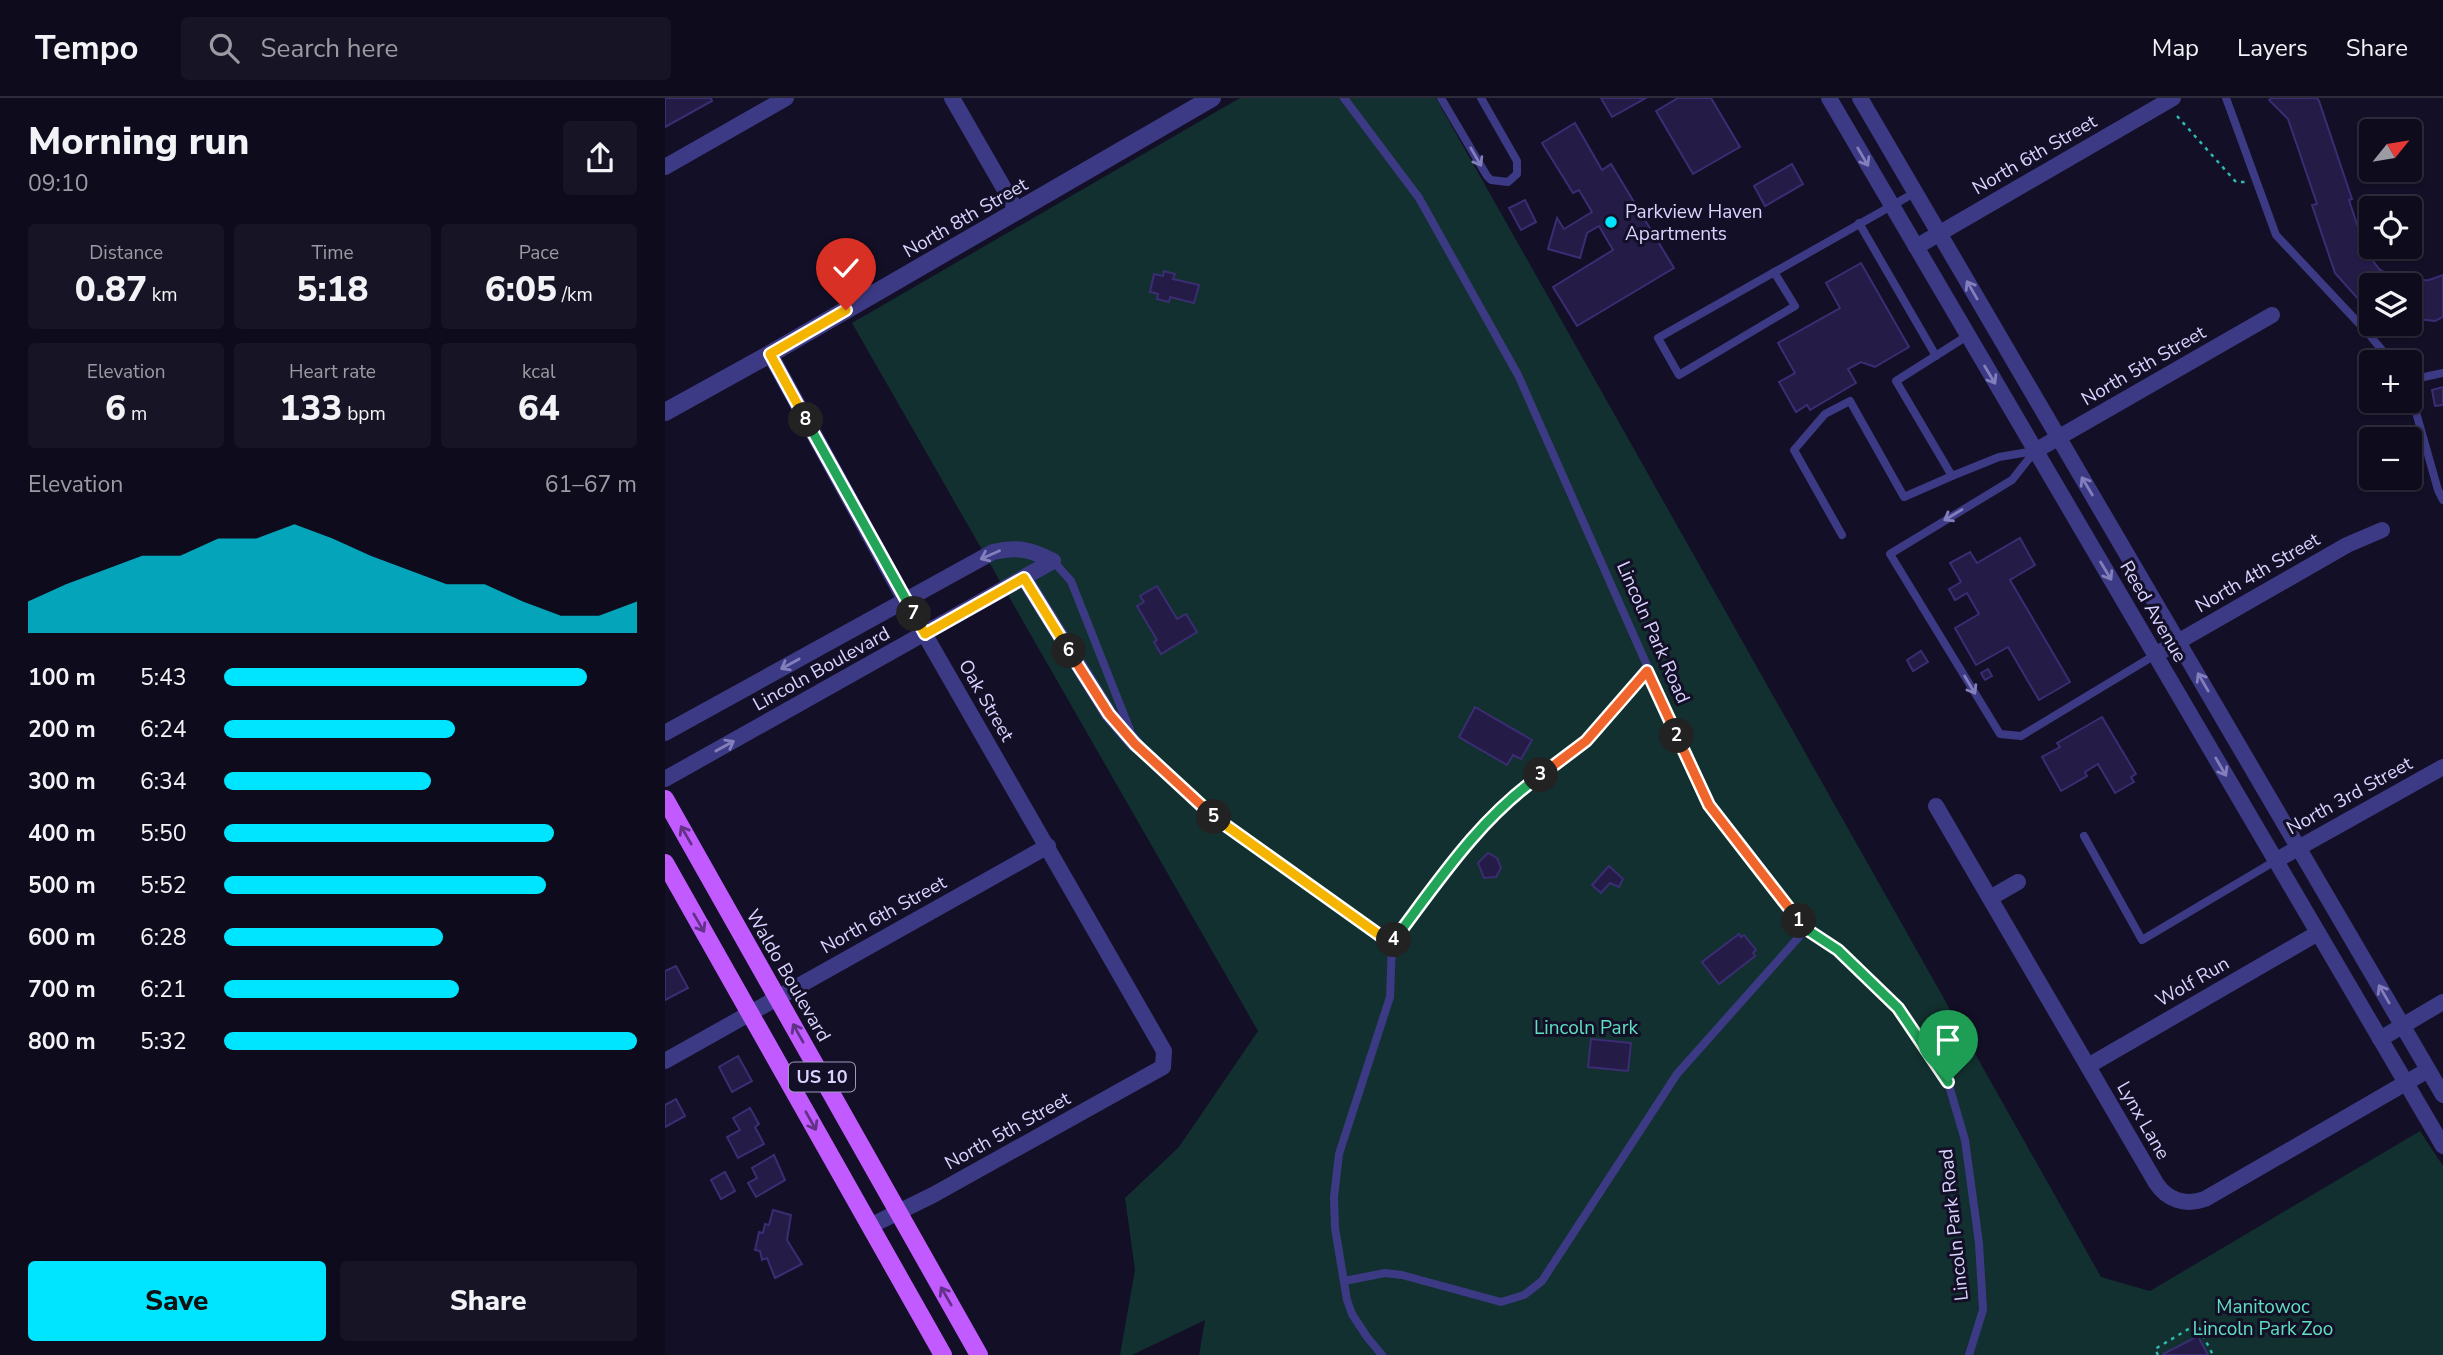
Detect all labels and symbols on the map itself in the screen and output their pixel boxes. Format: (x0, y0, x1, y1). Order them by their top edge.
street label: North 6th Street (1967, 108, 2102, 201)
north arrow (2359, 119, 2422, 182)
one-way arrow (1469, 146, 1483, 166)
one-way arrow (1857, 146, 1870, 167)
street label: North 8th Street (898, 171, 1033, 264)
place label: Parkview Haven Apartments (1625, 199, 1763, 247)
marker: Parkview Haven Apartments (1603, 214, 1619, 230)
pin (816, 238, 876, 310)
one-way arrow (1965, 280, 1979, 300)
street label: North 5th Street (2076, 319, 2211, 412)
one-way arrow (1983, 364, 1997, 384)
pin: 8 (789, 402, 823, 438)
one-way arrow (2080, 477, 2094, 497)
one-way arrow (1944, 509, 1964, 523)
street label: North 4th Street (2190, 526, 2325, 619)
one-way arrow (979, 549, 1001, 562)
street label: Reed Avenue (2114, 556, 2193, 667)
street label: Lincoln Park Road (1610, 557, 1696, 708)
one-way arrow (2099, 560, 2113, 580)
pin: 7 (897, 596, 931, 632)
street label: Lincoln Boulevard (748, 620, 895, 717)
pin: 6 (1051, 634, 1087, 668)
street label: Oak Street (952, 655, 1020, 747)
one-way arrow (780, 658, 801, 671)
one-way arrow (2196, 672, 2209, 693)
one-way arrow (1963, 674, 1977, 694)
pin: 2 (1660, 718, 1695, 754)
one-way arrow (714, 739, 734, 753)
street label: North 3rd Street (2282, 750, 2417, 841)
one-way arrow (2215, 756, 2228, 777)
pin: 3 (1523, 758, 1559, 792)
pin: 5 (1197, 800, 1231, 834)
one-way arrow (679, 826, 693, 846)
street label: North 6th Street (816, 869, 951, 960)
street label: Waldo Boulevard (740, 904, 837, 1047)
pin: 1 (1781, 904, 1817, 938)
one-way arrow (692, 912, 706, 932)
pin: 4 (1377, 922, 1411, 958)
street label: Wolf Run (2151, 950, 2234, 1013)
one-way arrow (2377, 984, 2391, 1004)
pin (1918, 1010, 1978, 1082)
park label: Lincoln Park (1534, 1015, 1638, 1041)
one-way arrow (791, 1024, 805, 1044)
road number: US 10 (789, 1062, 855, 1092)
street label: Lynx Lane (2110, 1077, 2176, 1164)
street label: North 5th Street (940, 1085, 1075, 1176)
one-way arrow (805, 1110, 818, 1131)
street label: Lincoln Park Road (1933, 1147, 1975, 1302)
one-way arrow (939, 1286, 953, 1306)
park label: Manitowoc Lincoln Park Zoo (2193, 1294, 2333, 1342)

